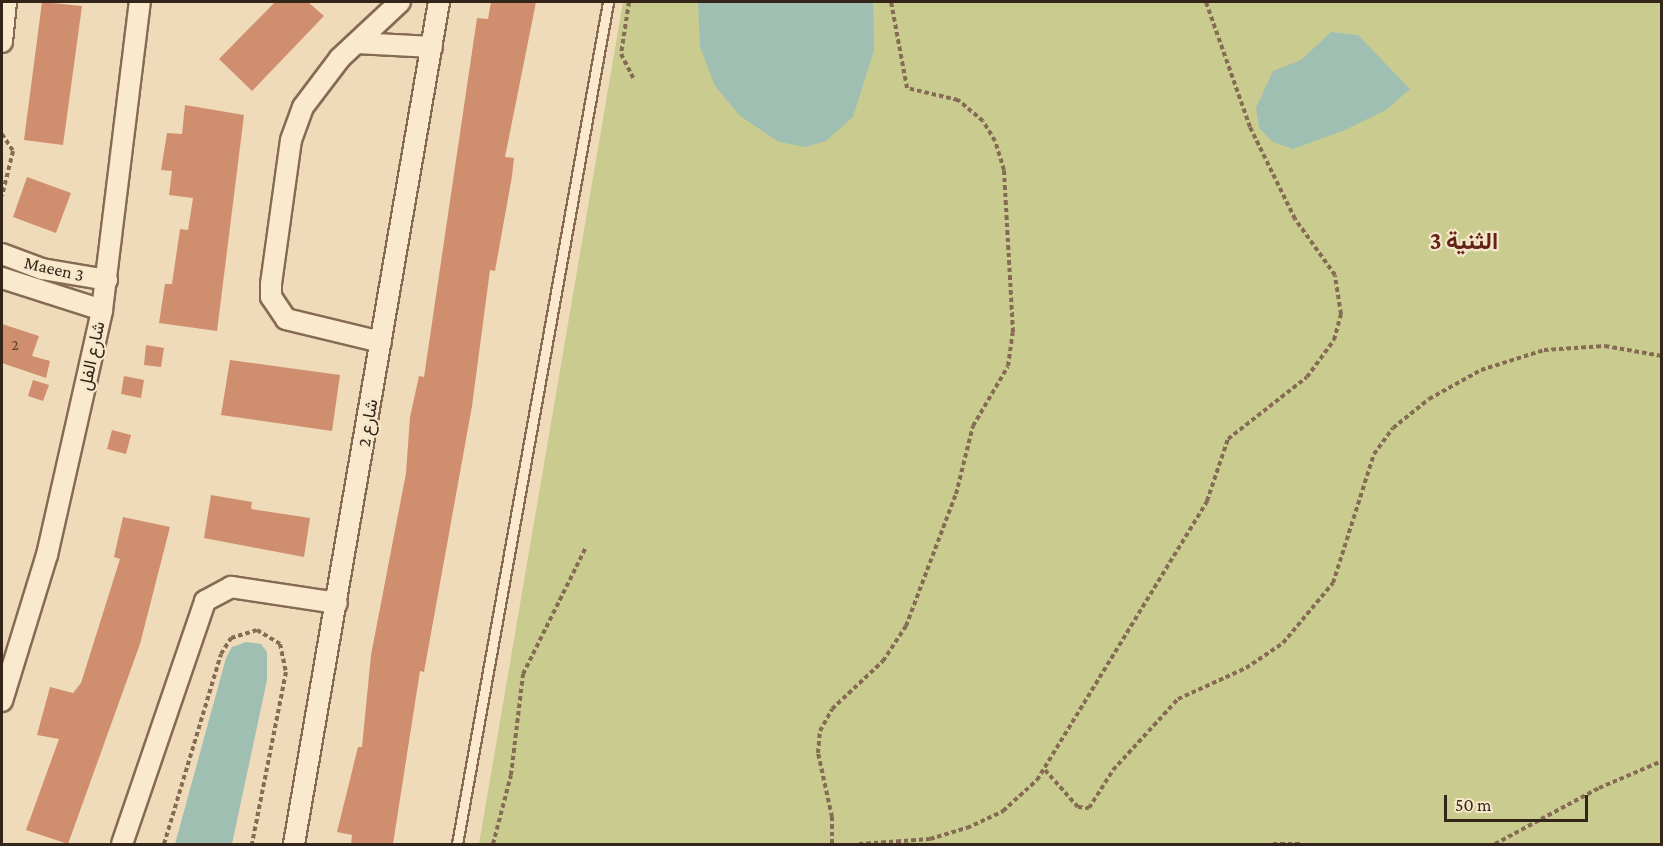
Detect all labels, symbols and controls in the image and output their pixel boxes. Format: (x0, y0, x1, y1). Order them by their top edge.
district label: الثنية 3 (1430, 227, 1498, 255)
street label: Maeen 3 (22, 252, 86, 286)
street label: شارع الفل (74, 320, 110, 392)
house number: 2 (11, 337, 19, 355)
street label: شارع 2 (353, 397, 383, 449)
scale bar (1447, 783, 1591, 821)
text: 50 m (1455, 795, 1492, 815)

